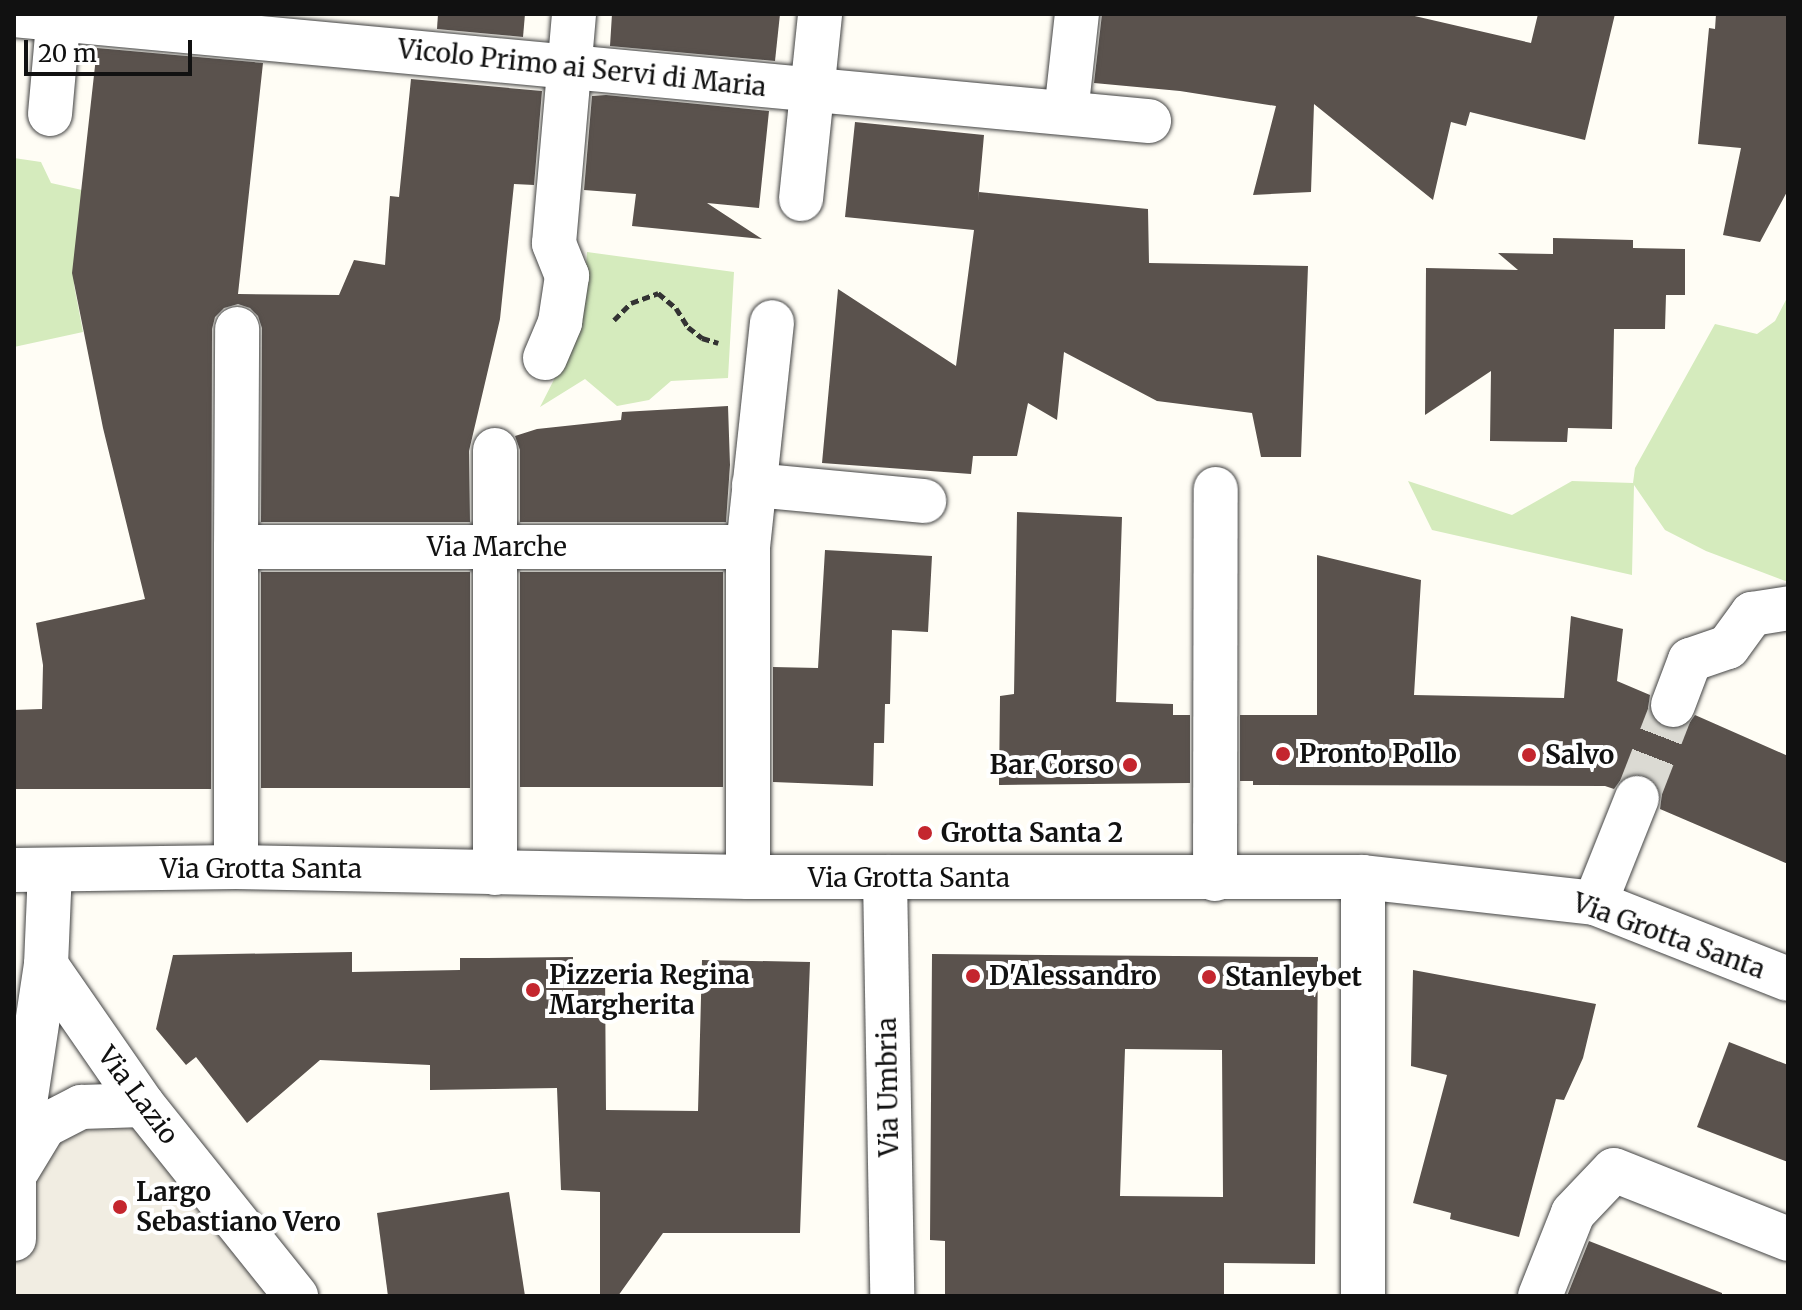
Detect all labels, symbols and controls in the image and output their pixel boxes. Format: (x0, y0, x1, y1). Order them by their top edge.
scale bar (28, 24, 196, 74)
street label: Vicolo Primo ai Servi di Maria (396, 33, 768, 103)
text: 20 m (38, 38, 97, 69)
street label: Via Marche (427, 531, 567, 563)
place label: Pronto Pollo (1299, 738, 1457, 770)
place label: Salvo (1545, 739, 1614, 771)
marker: Pronto Pollo (1274, 745, 1292, 763)
marker: Salvo (1520, 746, 1538, 764)
place label: Bar Corso (990, 749, 1114, 781)
marker: Bar Corso (1121, 756, 1139, 774)
place label: Grotta Santa 2 (941, 817, 1123, 849)
marker: Grotta Santa 2 (916, 824, 934, 842)
street label: Via Grotta Santa (160, 853, 362, 885)
street label: Via Grotta Santa (808, 862, 1010, 894)
street label: Via Grotta Santa (1569, 887, 1769, 985)
place label: Pizzeria Regina Margherita (549, 959, 750, 1020)
place label: D'Alessandro (989, 960, 1157, 992)
place label: Stanleybet (1225, 961, 1362, 993)
marker: D'Alessandro (964, 967, 982, 985)
marker: Stanleybet (1200, 968, 1218, 986)
marker: Pizzeria Regina Margherita (524, 981, 542, 999)
street label: Via Umbria (871, 1017, 905, 1157)
street label: Via Lazio (91, 1040, 185, 1150)
place label: Largo Sebastiano Vero (136, 1176, 341, 1238)
marker: Largo Sebastiano Vero (111, 1198, 129, 1216)

